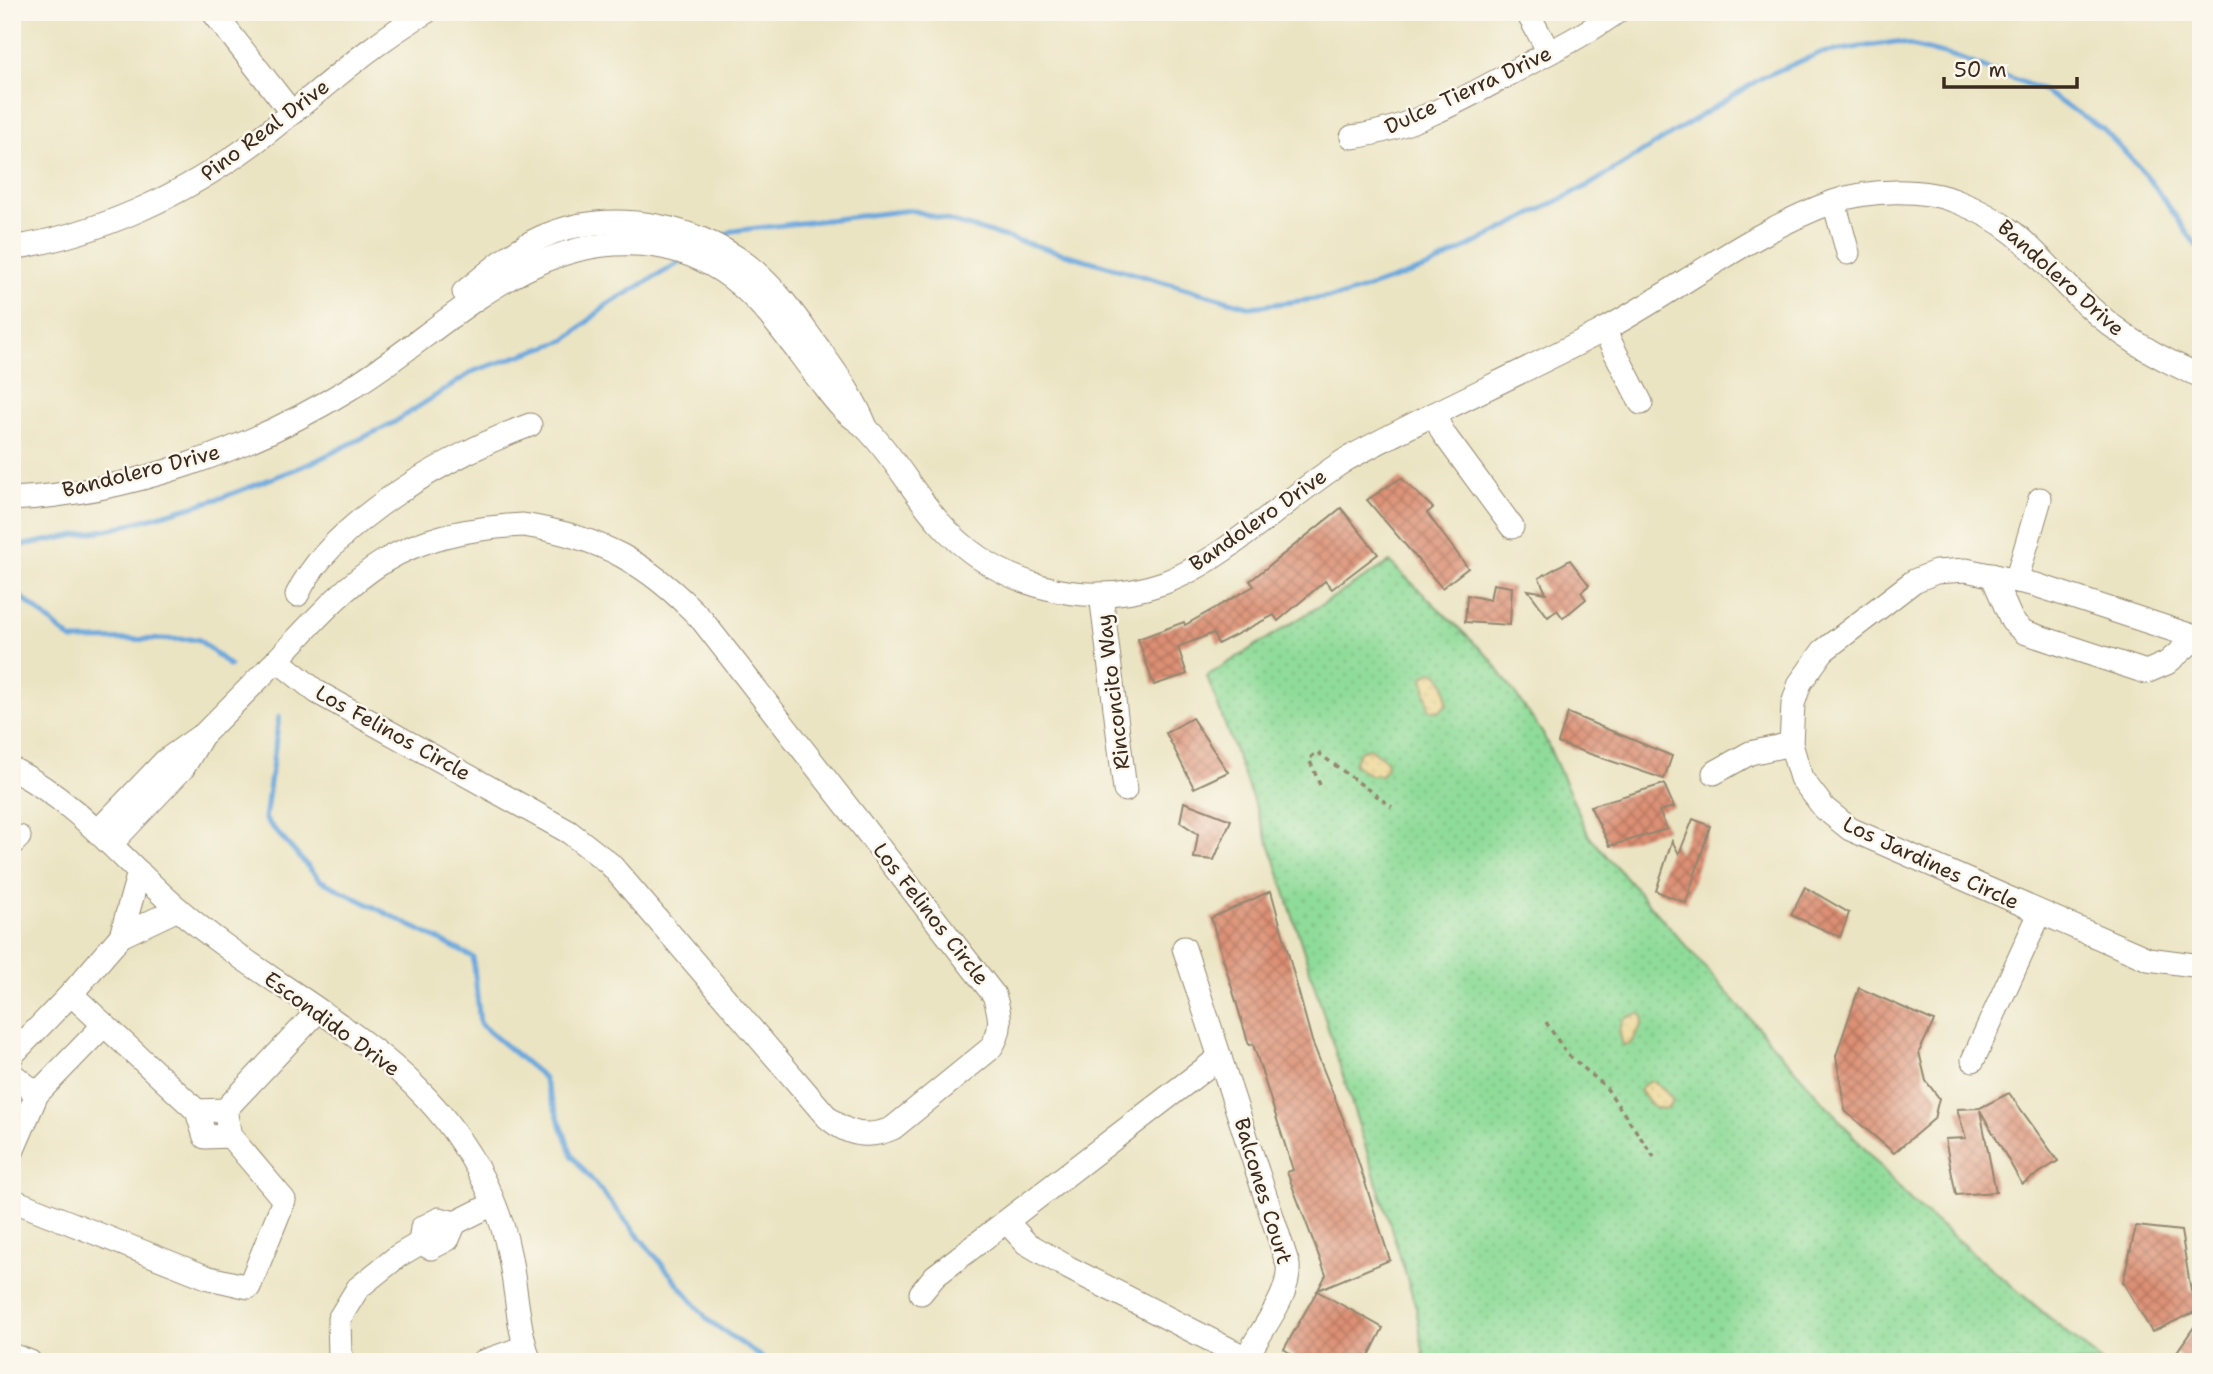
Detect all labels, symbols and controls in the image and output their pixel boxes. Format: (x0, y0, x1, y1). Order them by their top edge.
street label: Dulce Tierra Drive (1380, 39, 1556, 141)
scale bar (1944, 46, 2076, 90)
text: 50 m (1954, 56, 2007, 84)
street label: Pino Real Drive (195, 72, 335, 188)
street label: Bandolero Drive (1992, 214, 2130, 342)
street label: Bandolero Drive (59, 438, 223, 504)
street label: Bandolero Drive (1184, 462, 1332, 578)
street label: Rinconcito Way (1090, 613, 1136, 771)
street label: Los Felinos Circle (310, 679, 476, 787)
street label: Los Jardines Circle (1838, 810, 2024, 916)
street label: Los Felinos Circle (867, 837, 995, 991)
street label: Escondido Drive (258, 965, 406, 1083)
street label: Balcones Court (1227, 1114, 1299, 1268)

